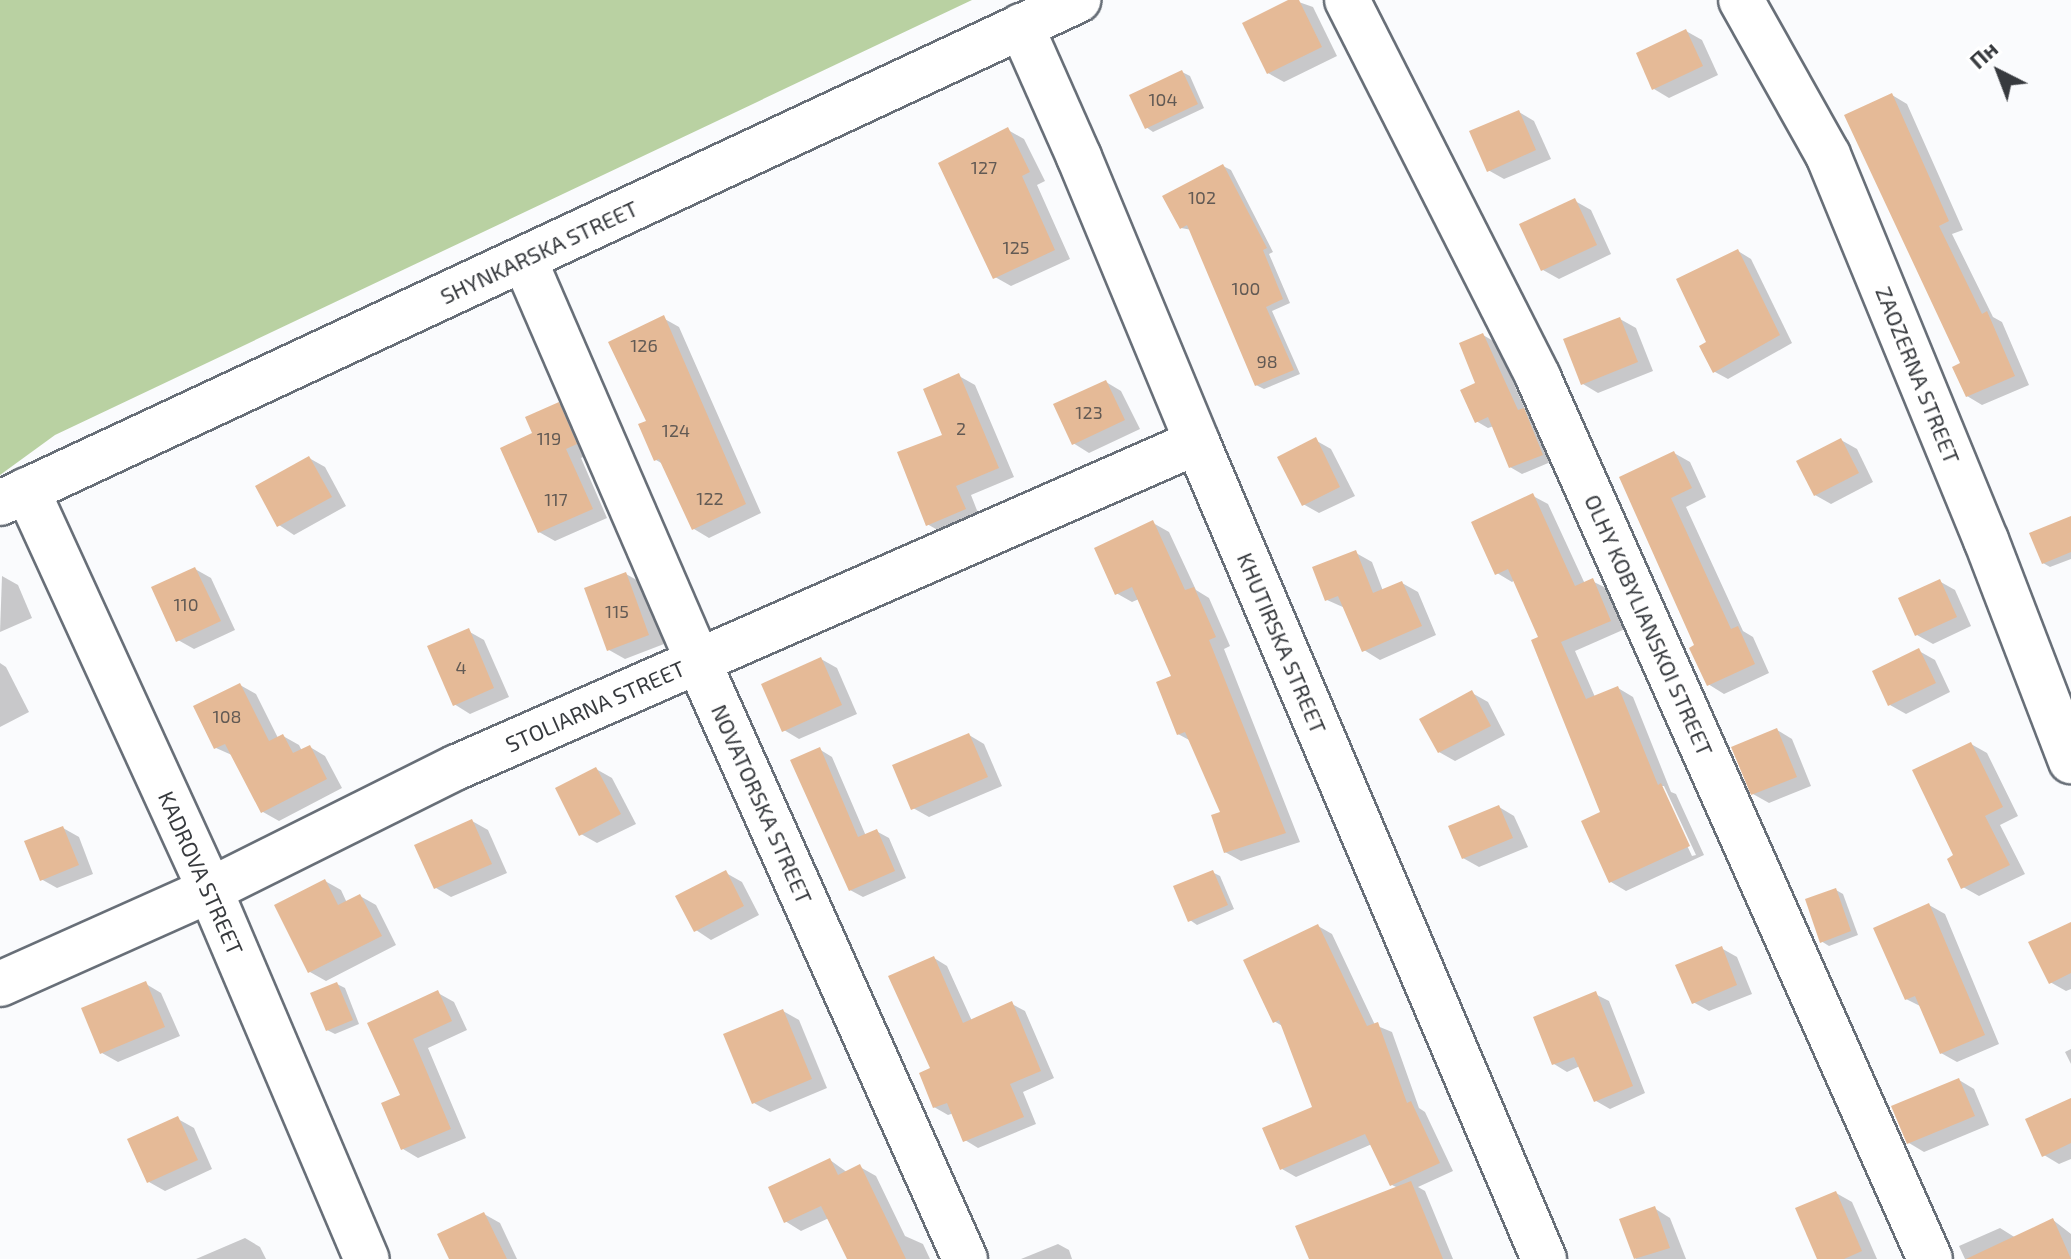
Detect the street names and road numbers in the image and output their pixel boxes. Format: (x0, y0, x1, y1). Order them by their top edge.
street label: SHYNKARSKA STREET (436, 195, 642, 309)
street label: ZAOZERNA STREET (1870, 282, 1966, 468)
street label: OLHY KOBYLIANSKOI STREET (1579, 490, 1719, 760)
street label: KHUTIRSKA STREET (1232, 548, 1332, 738)
street label: STOLIARNA STREET (501, 654, 689, 758)
street label: NOVATORSKA STREET (706, 700, 818, 908)
street label: KADROVA STREET (153, 787, 249, 959)

